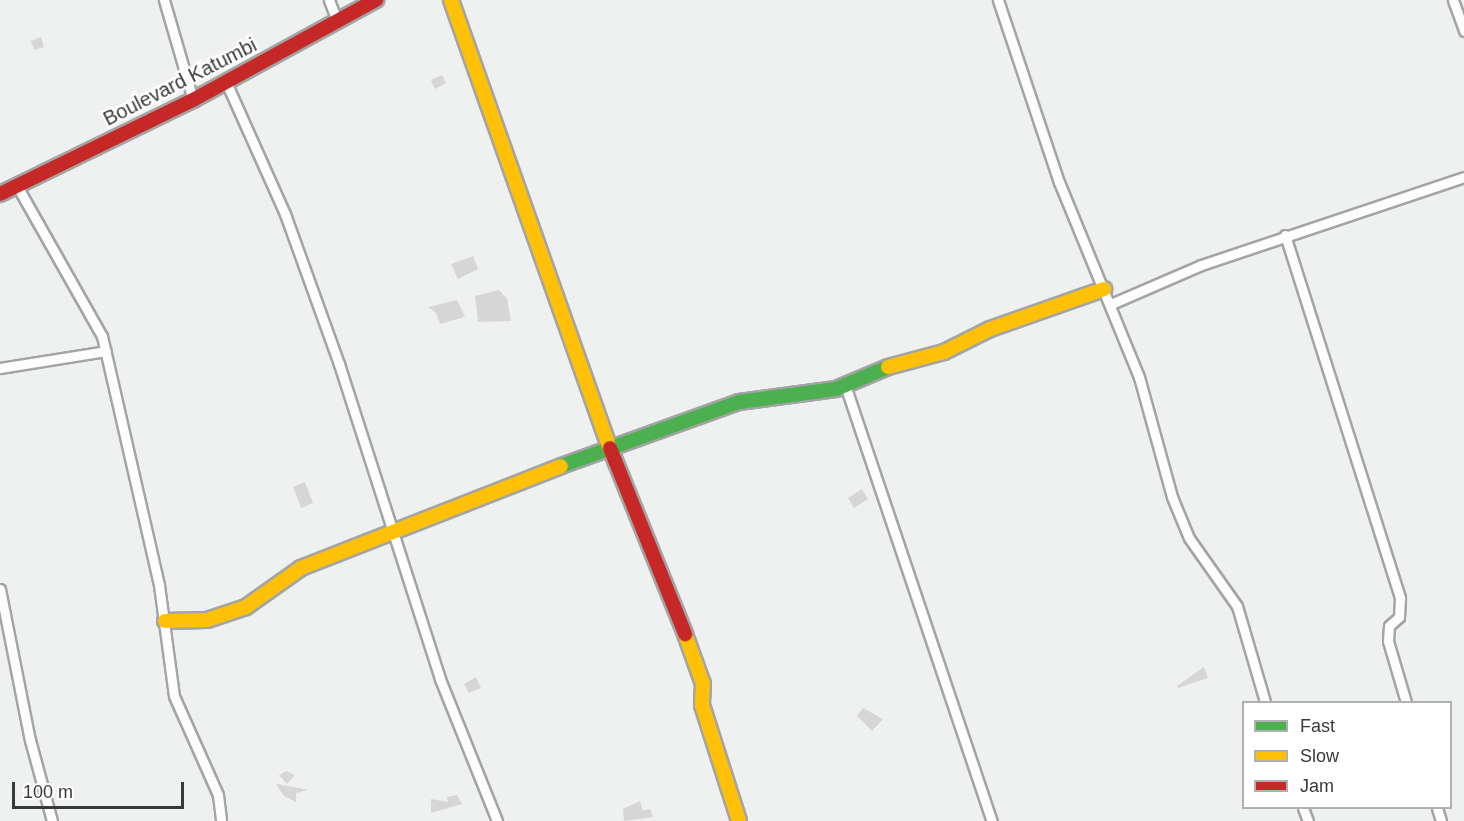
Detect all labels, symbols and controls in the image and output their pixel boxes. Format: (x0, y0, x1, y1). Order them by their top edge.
street label: Boulevard Katumbi (99, 33, 261, 131)
legend (1242, 701, 1452, 809)
text: Fast (1300, 716, 1335, 736)
text: Slow (1300, 746, 1339, 766)
scale bar (15, 770, 188, 808)
text: Jam (1300, 776, 1334, 796)
text: 100 m (23, 782, 73, 802)

